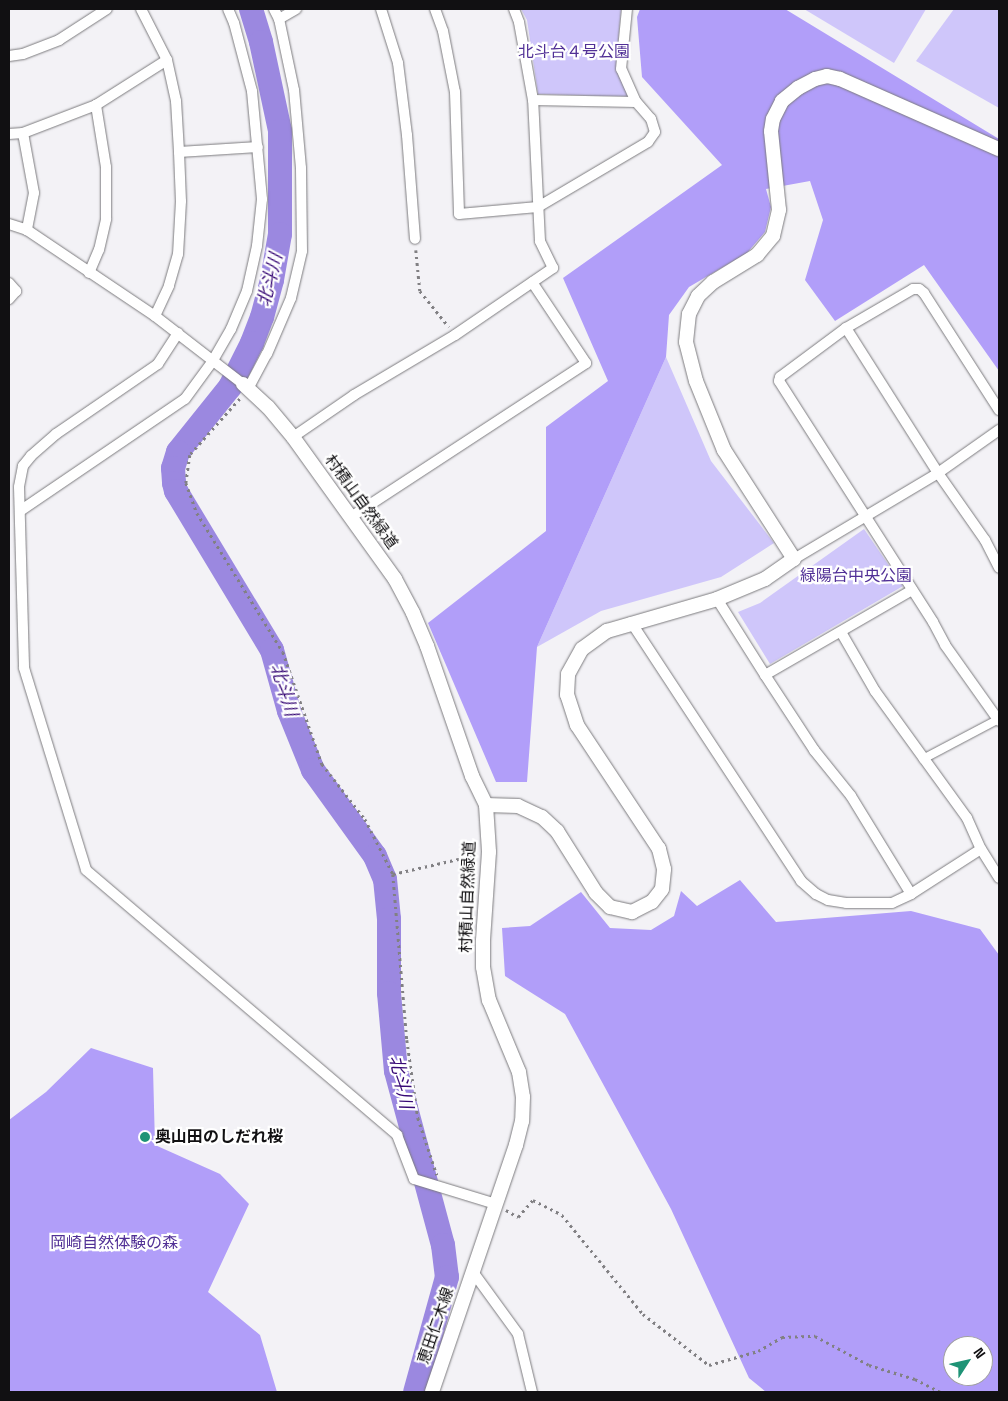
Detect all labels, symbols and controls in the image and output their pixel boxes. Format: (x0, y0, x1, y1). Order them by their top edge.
park label: 北斗台４号公園 (518, 42, 630, 62)
water label: 北斗川 (253, 251, 287, 309)
street label: 村積山自然緑道 (320, 451, 402, 553)
park label: 緑陽台中央公園 (800, 566, 912, 586)
water label: 北斗川 (266, 661, 302, 719)
street label: 村積山自然緑道 (456, 841, 480, 953)
water label: 北斗川 (385, 1053, 417, 1111)
place label: 奥山田のしだれ桜 (155, 1127, 283, 1147)
marker: 奥山田のしだれ桜 (139, 1131, 151, 1143)
park label: 岡崎自然体験の森 (50, 1233, 178, 1253)
street label: 恵田仁木線 (414, 1285, 458, 1367)
north arrow (943, 1336, 993, 1386)
text: N (969, 1344, 990, 1362)

